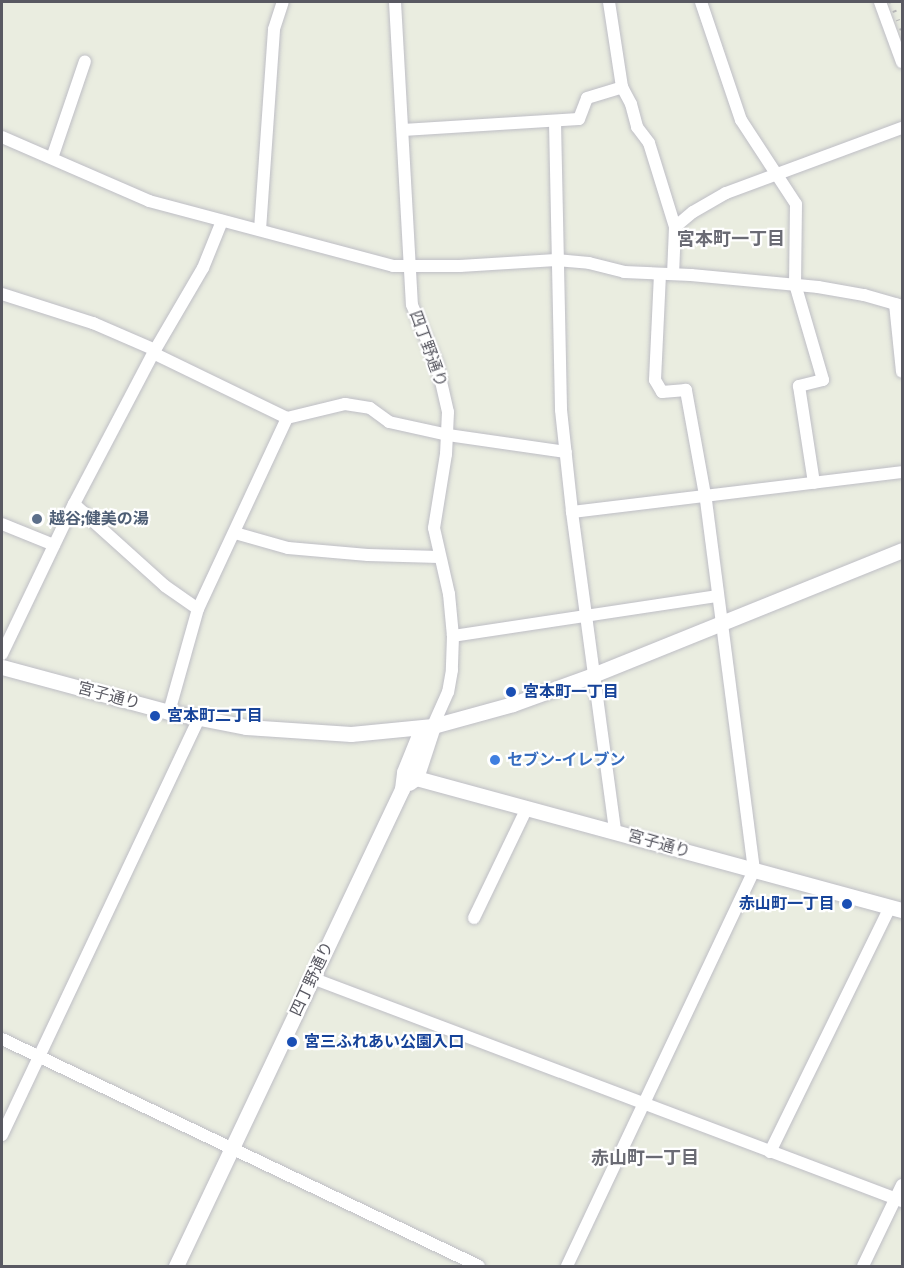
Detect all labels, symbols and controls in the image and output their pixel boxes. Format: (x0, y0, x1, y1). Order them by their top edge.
district label: 宮本町一丁目 (677, 228, 785, 250)
street label: 四丁野通り (405, 308, 451, 390)
place label: 越谷;健美の湯 (49, 509, 149, 529)
marker: 越谷;健美の湯 (30, 512, 44, 526)
street label: 宮子通り (76, 678, 142, 714)
place label: 宮本町一丁目 (523, 682, 619, 702)
marker: 宮本町一丁目 (504, 685, 518, 699)
place label: 宮本町二丁目 (167, 706, 263, 726)
marker: 宮本町二丁目 (148, 709, 162, 723)
place label: セブン-イレブン (507, 750, 626, 770)
marker: セブン-イレブン (488, 753, 502, 767)
street label: 宮子通り (626, 826, 692, 862)
place label: 赤山町一丁目 (739, 894, 835, 914)
marker: 赤山町一丁目 (840, 897, 854, 911)
street label: 四丁野通り (286, 939, 338, 1019)
place label: 宮三ふれあい公園入口 (304, 1032, 464, 1052)
marker: 宮三ふれあい公園入口 (285, 1035, 299, 1049)
district label: 赤山町一丁目 (591, 1147, 699, 1169)

